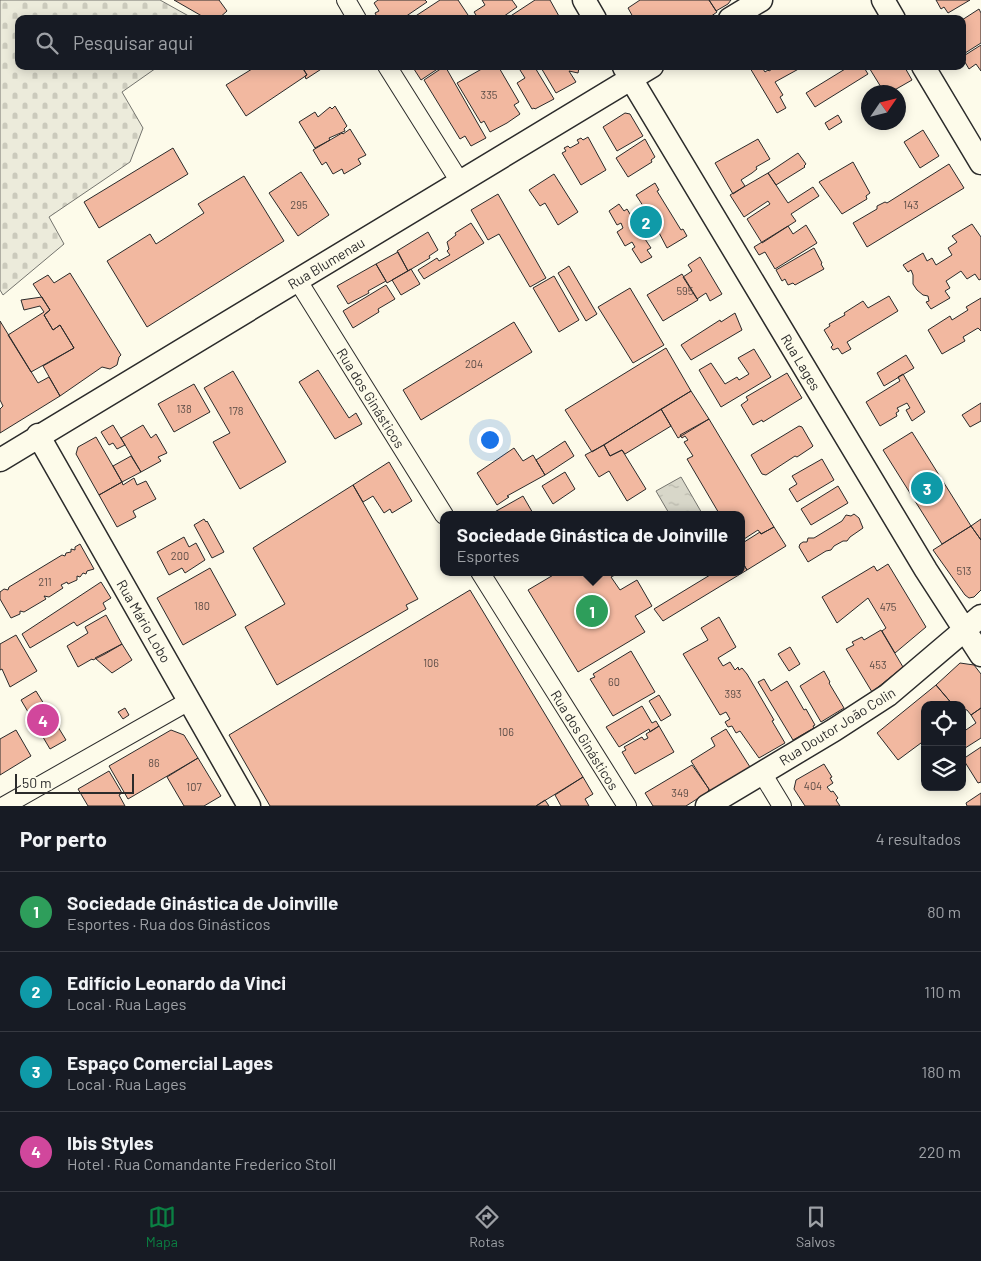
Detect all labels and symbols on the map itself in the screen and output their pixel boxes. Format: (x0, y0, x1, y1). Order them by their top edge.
north arrow (861, 85, 906, 130)
house number: 335 (481, 88, 498, 101)
house number: 295 (290, 198, 308, 211)
house number: 143 (903, 198, 919, 211)
pin: 2 (630, 203, 662, 241)
street label: Rua Blumenau (284, 233, 368, 293)
house number: 595 (676, 284, 694, 297)
street label: Rua Lages (778, 331, 825, 393)
street label: Rua dos Ginásticos (333, 345, 409, 451)
house number: 204 (465, 357, 483, 370)
house number: 138 (176, 402, 192, 415)
house number: 178 (229, 404, 244, 417)
your location (477, 427, 503, 453)
pin: 3 (911, 469, 943, 507)
house number: 200 (171, 549, 189, 562)
house number: 513 (957, 564, 971, 577)
house number: 211 (38, 575, 52, 588)
street label: Rua Mário Lobo (113, 576, 175, 666)
pin: 1 (576, 592, 608, 630)
house number: 180 (194, 599, 210, 612)
house number: 475 (880, 600, 897, 613)
house number: 106 (423, 656, 439, 669)
house number: 453 (869, 658, 887, 671)
house number: 60 (608, 675, 620, 688)
street label: Rua Doutor João Colin (776, 683, 898, 769)
street label: Rua dos Ginásticos (547, 687, 623, 793)
house number: 393 (724, 687, 742, 700)
pin: 4 (27, 701, 59, 739)
house number: 106 (498, 725, 514, 738)
house number: 86 (148, 756, 160, 769)
scale bar (15, 771, 134, 794)
house number: 404 (804, 779, 822, 792)
house number: 107 (186, 780, 202, 793)
house number: 349 (671, 786, 689, 799)

